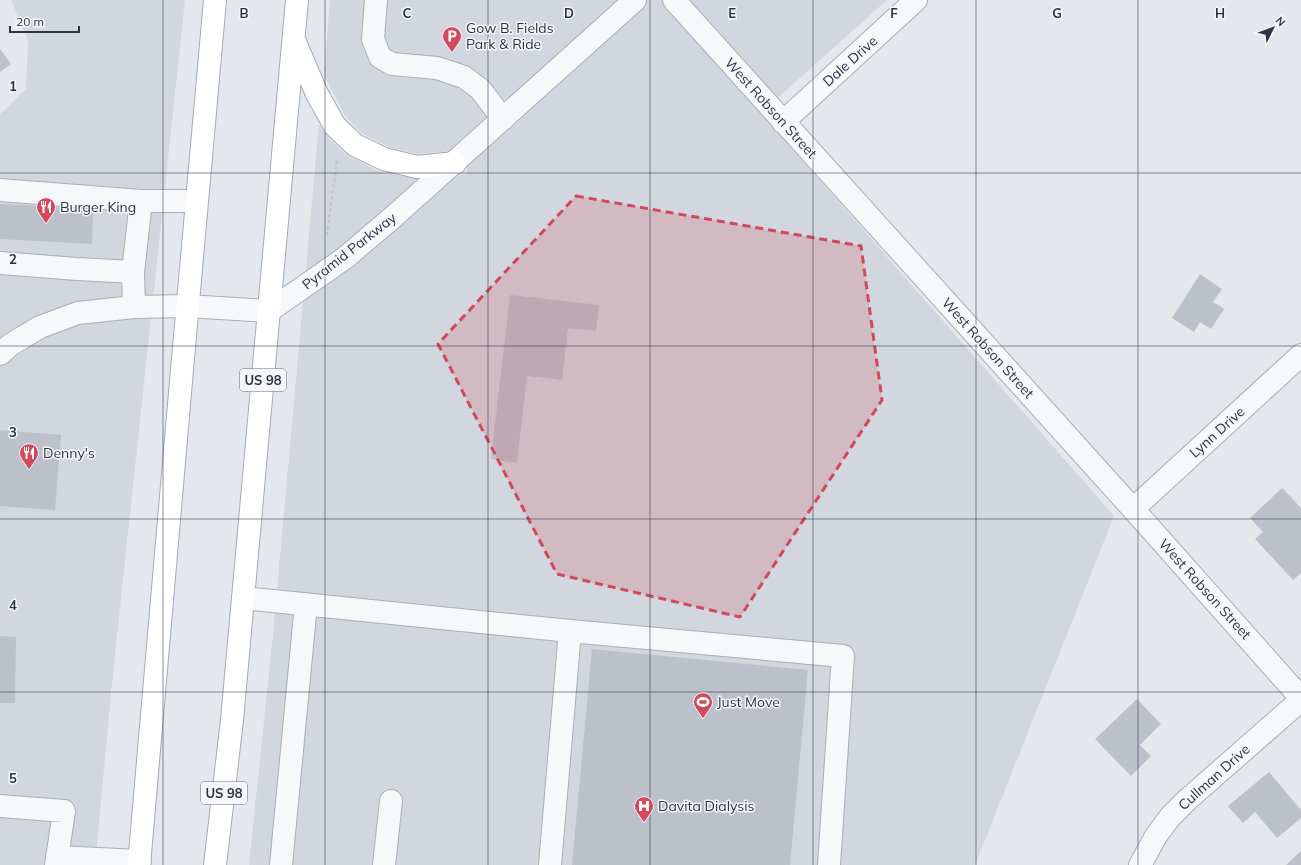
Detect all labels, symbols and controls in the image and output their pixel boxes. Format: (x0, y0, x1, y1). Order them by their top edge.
text: B (240, 5, 249, 21)
text: C (403, 5, 412, 21)
text: D (564, 5, 574, 21)
text: E (728, 5, 736, 21)
text: F (890, 5, 898, 21)
text: G (1052, 5, 1062, 21)
text: H (1215, 5, 1225, 21)
scale bar (10, 8, 79, 34)
north arrow (1253, 8, 1293, 48)
text: 20 m (16, 14, 44, 29)
text: N (1272, 14, 1288, 29)
place label: Gow B. Fields Park & Ride (466, 19, 554, 53)
parking icon: Gow B. Fields Park & Ride (441, 25, 463, 53)
street label: Dale Drive (819, 32, 881, 90)
street label: West Robson Street (721, 54, 821, 162)
text: 1 (9, 78, 17, 94)
restaurant icon: Burger King (35, 196, 57, 224)
place label: Burger King (60, 198, 136, 216)
street label: Pyramid Parkway (298, 208, 400, 293)
text: 2 (9, 251, 17, 267)
street label: West Robson Street (938, 294, 1038, 402)
road number: US 98 (240, 369, 286, 391)
street label: Lynn Drive (1186, 402, 1248, 462)
text: 3 (9, 424, 17, 440)
restaurant icon: Denny's (18, 442, 40, 470)
place label: Denny's (43, 444, 95, 462)
street label: West Robson Street (1155, 535, 1255, 643)
text: 4 (9, 597, 17, 613)
sports icon: Just Move (692, 691, 714, 719)
place label: Just Move (717, 693, 780, 711)
street label: Cullman Drive (1174, 740, 1254, 814)
text: 5 (9, 770, 17, 786)
road number: US 98 (201, 782, 247, 804)
hospital icon: Davita Dialysis (633, 795, 655, 823)
place label: Davita Dialysis (658, 797, 755, 815)

